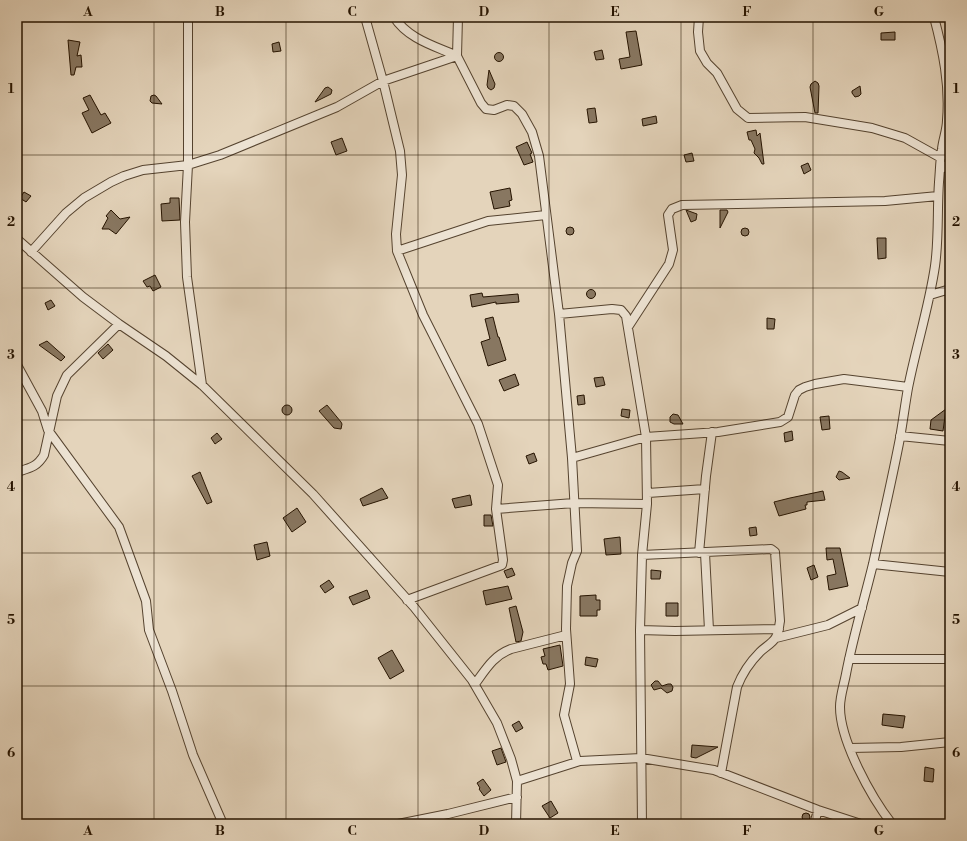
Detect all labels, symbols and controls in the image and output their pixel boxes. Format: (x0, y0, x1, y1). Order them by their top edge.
text: A (82, 4, 93, 20)
text: B (215, 4, 225, 20)
text: C (347, 4, 357, 20)
text: D (479, 4, 489, 20)
text: E (610, 4, 620, 20)
text: F (742, 4, 752, 20)
text: G (874, 4, 885, 20)
text: 1 (8, 81, 15, 97)
text: 1 (953, 81, 960, 97)
text: 2 (7, 214, 15, 230)
text: 2 (952, 214, 960, 230)
text: 3 (7, 347, 15, 363)
text: 3 (952, 347, 960, 363)
text: 4 (7, 479, 16, 495)
text: 4 (952, 479, 961, 495)
text: 5 (7, 612, 15, 628)
text: 5 (952, 612, 960, 628)
text: 6 (7, 745, 15, 761)
text: 6 (952, 745, 960, 761)
text: A (82, 823, 93, 839)
text: B (215, 823, 225, 839)
text: C (347, 823, 357, 839)
text: D (479, 823, 489, 839)
text: E (610, 823, 620, 839)
text: F (742, 823, 752, 839)
text: G (874, 823, 885, 839)

